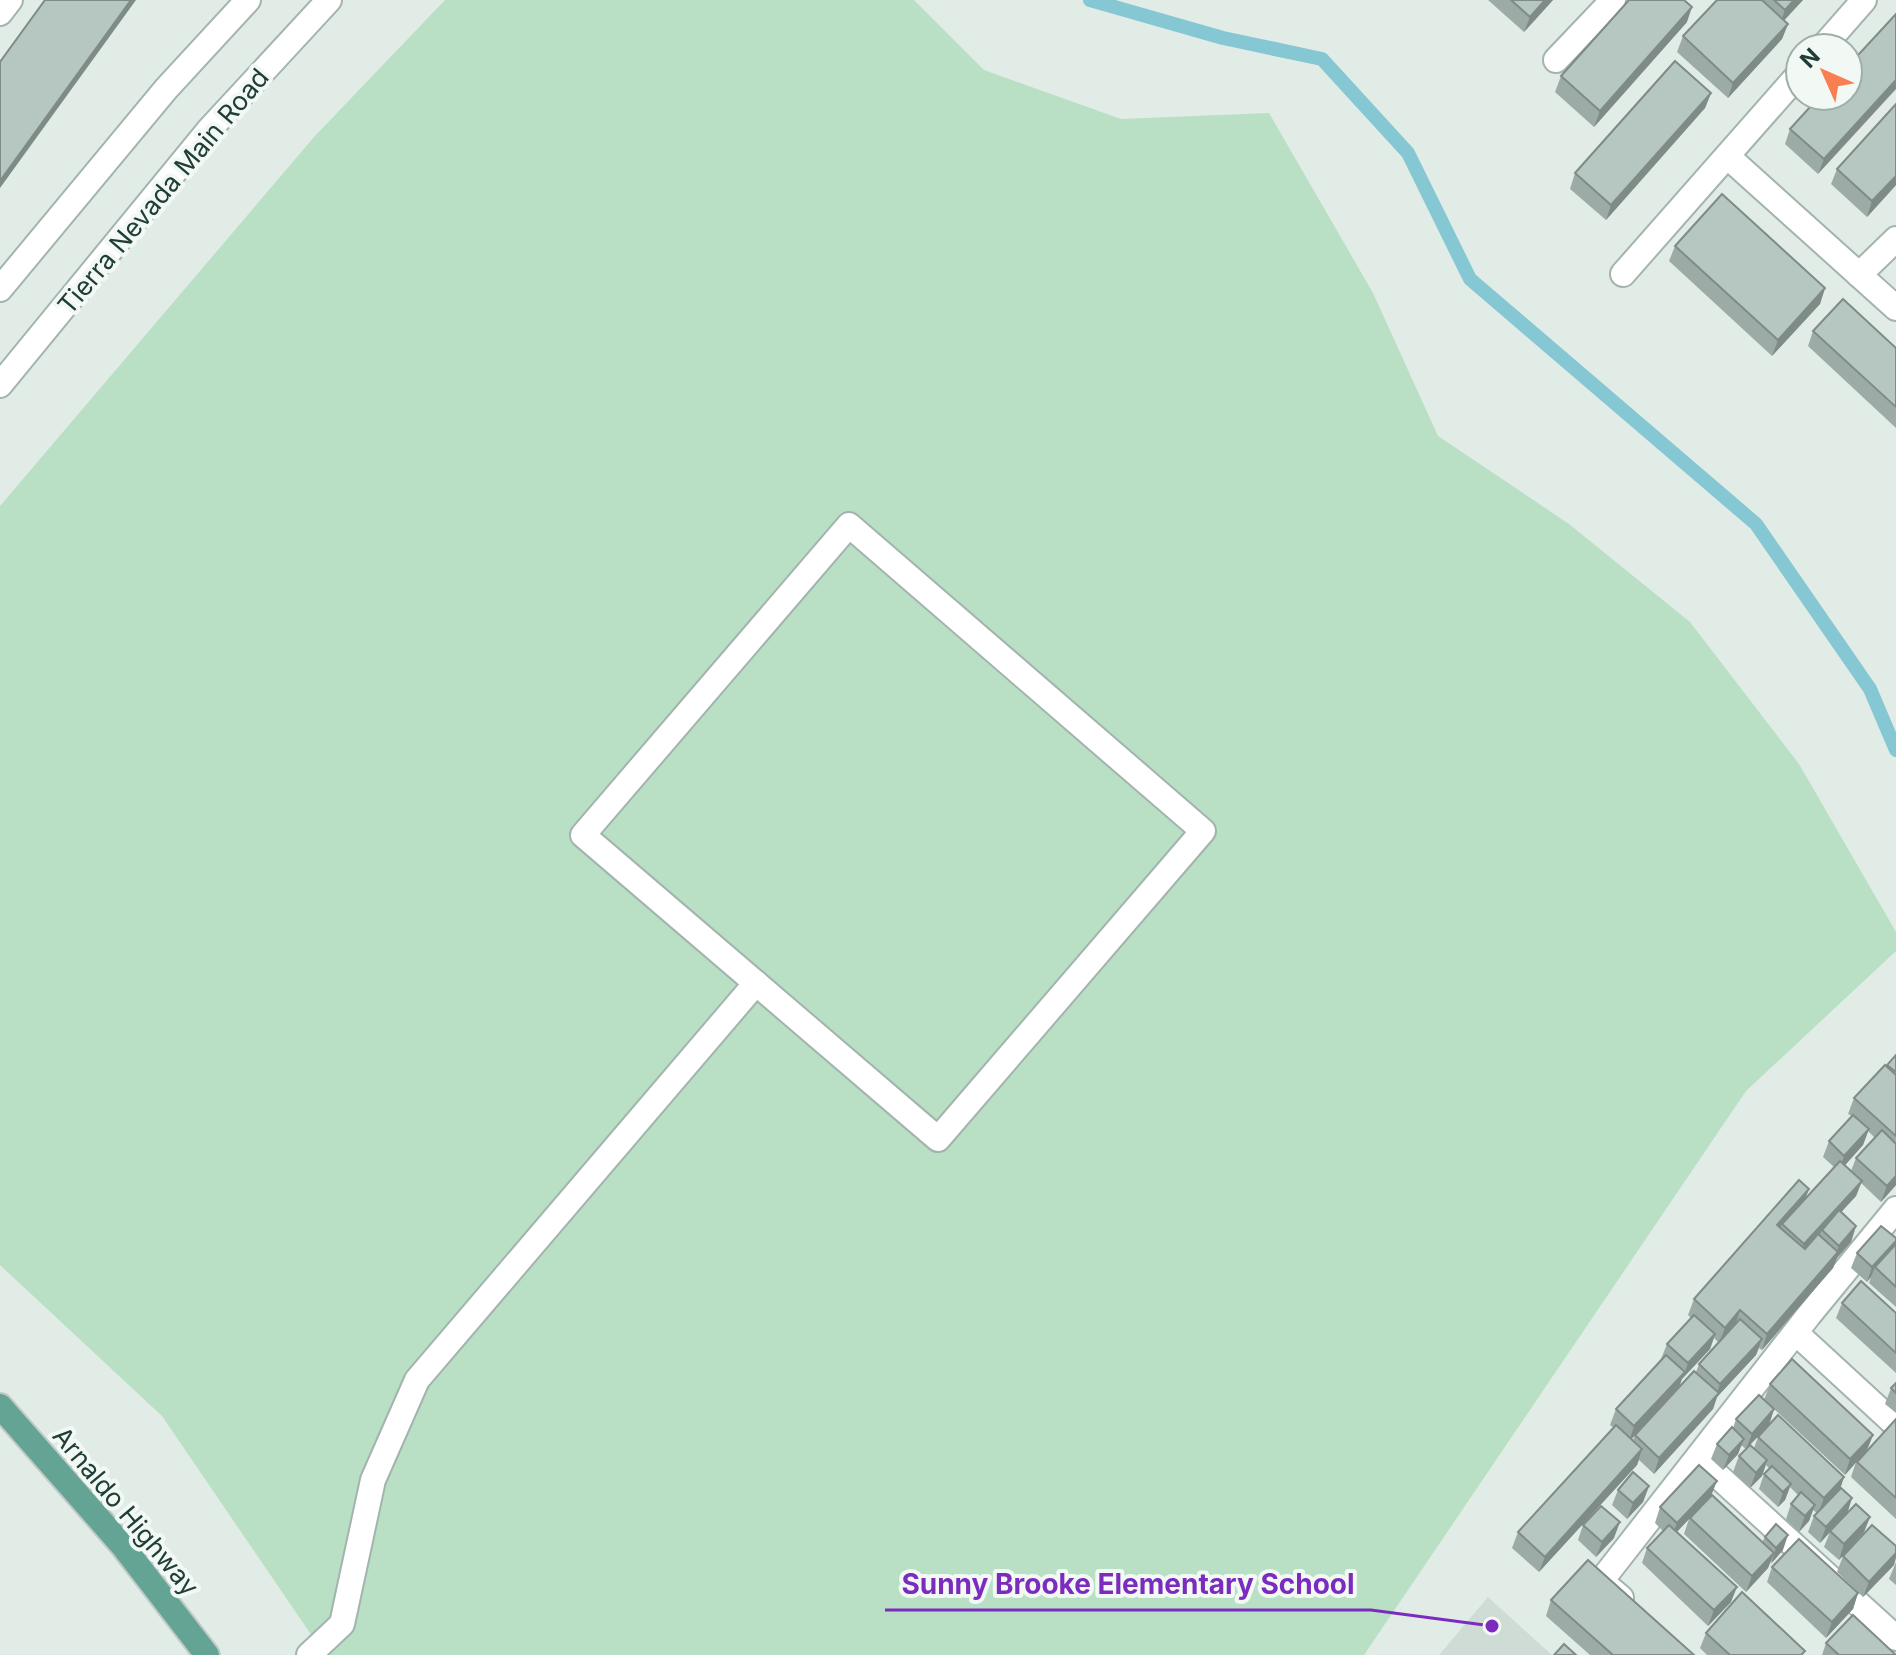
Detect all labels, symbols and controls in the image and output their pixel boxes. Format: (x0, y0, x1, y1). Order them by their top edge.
north arrow (1784, 32, 1864, 112)
text: N (1795, 43, 1825, 73)
street label: Tierra Nevada Main Road (51, 62, 275, 320)
street label: Arnaldo Highway (47, 1421, 205, 1601)
callout: Sunny Brooke Elementary School (885, 1558, 1371, 1610)
text: Sunny Brooke Elementary School (901, 1567, 1355, 1601)

